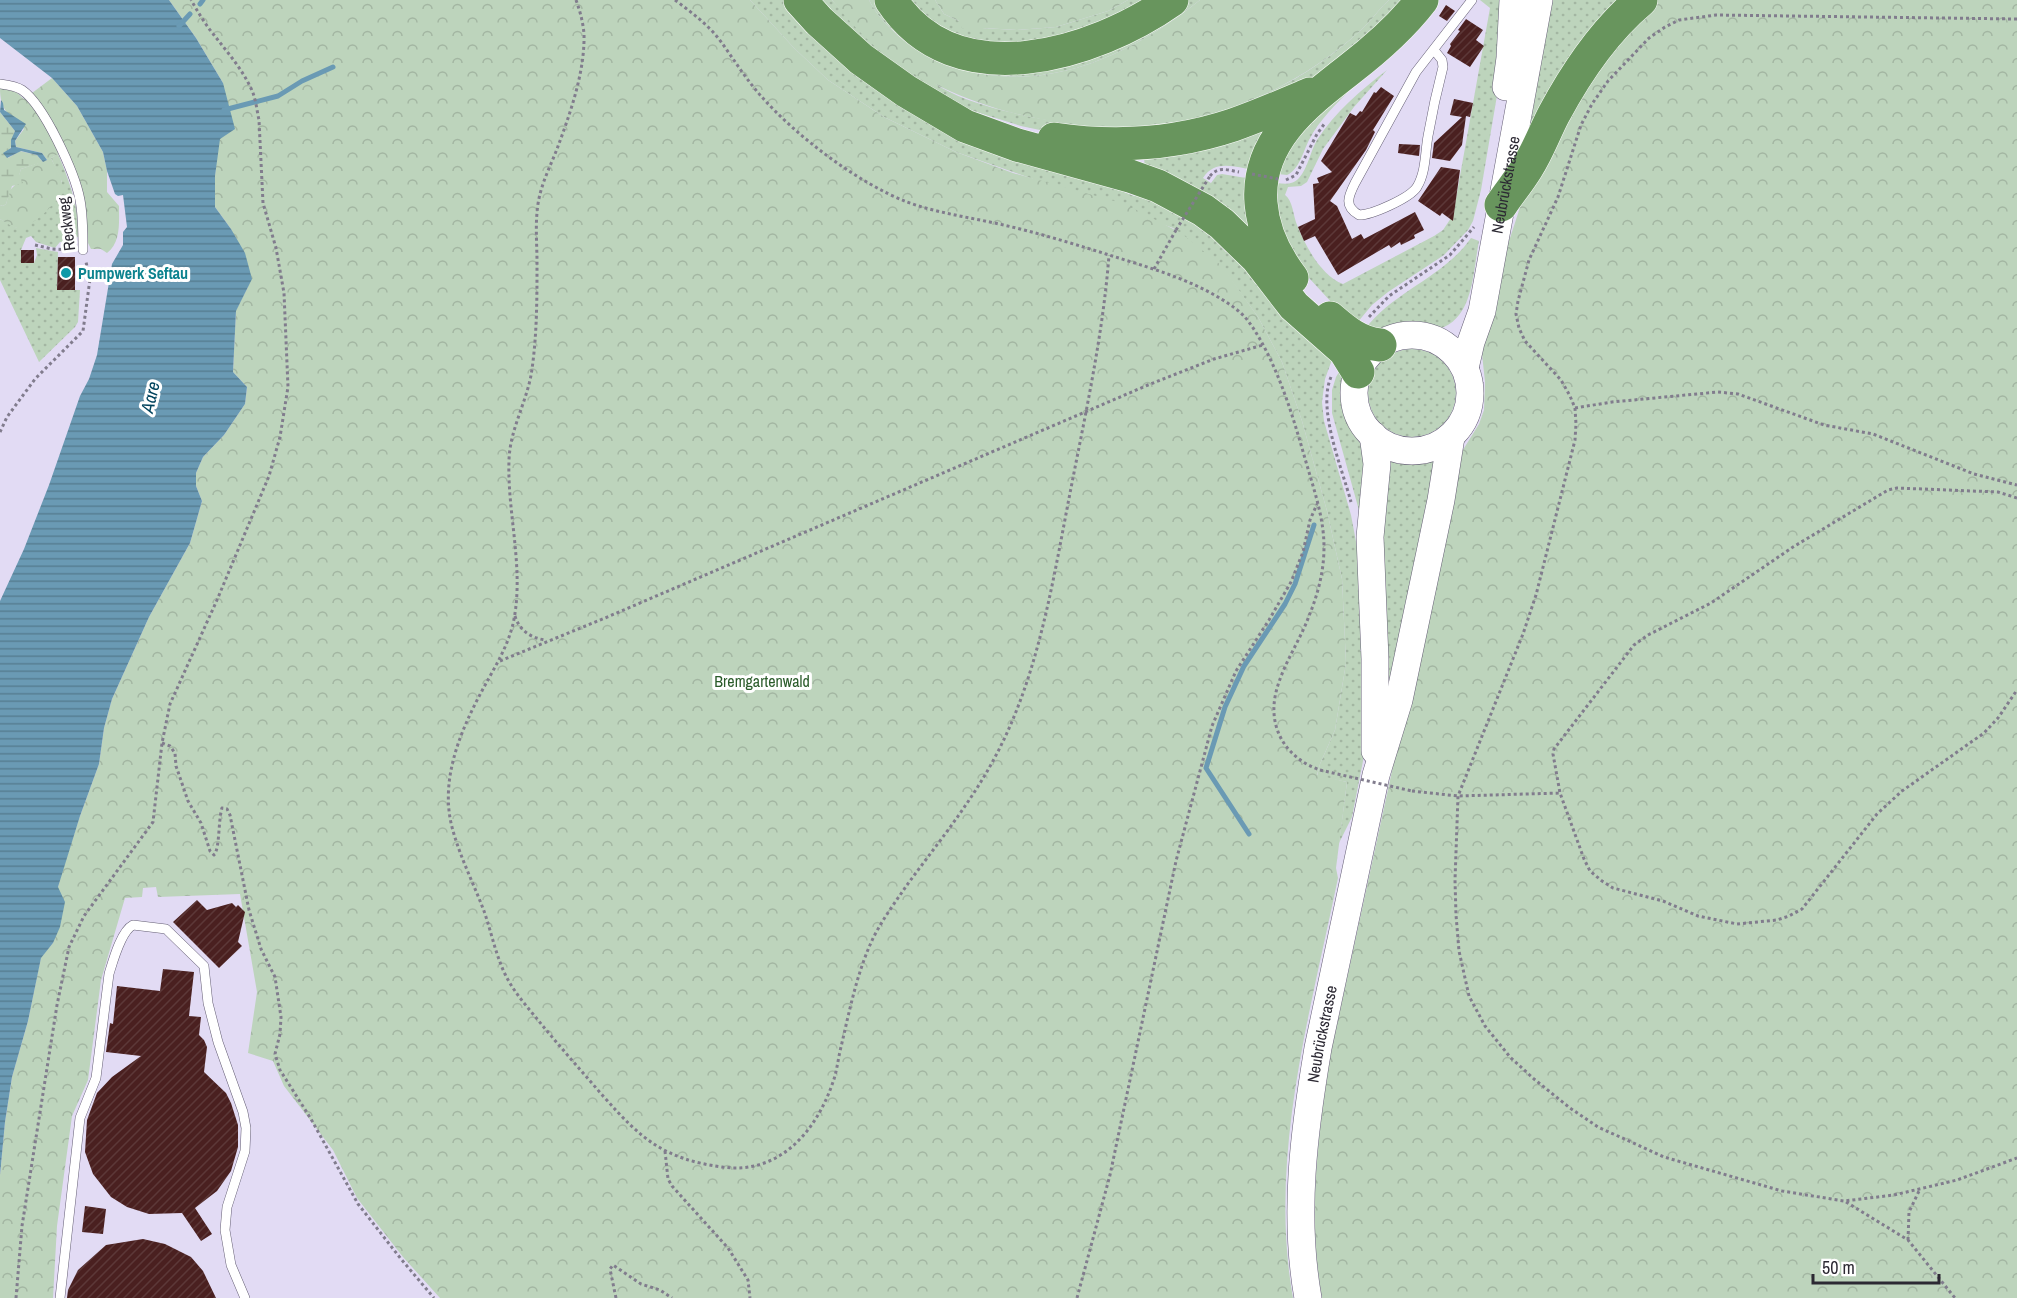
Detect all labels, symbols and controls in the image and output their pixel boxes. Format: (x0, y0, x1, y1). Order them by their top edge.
street label: Neubrückstrasse (1485, 134, 1525, 235)
street label: Reckweg (52, 195, 80, 252)
place label: Pumpwerk Seftau (78, 262, 188, 284)
marker: Pumpwerk Seftau (59, 266, 73, 280)
water label: Aare (134, 379, 166, 416)
park label: Bremgartenwald (714, 670, 810, 692)
street label: Neubrückstrasse (1302, 983, 1342, 1084)
scale bar (1813, 1247, 1939, 1285)
text: 50 m (1822, 1255, 1855, 1280)

